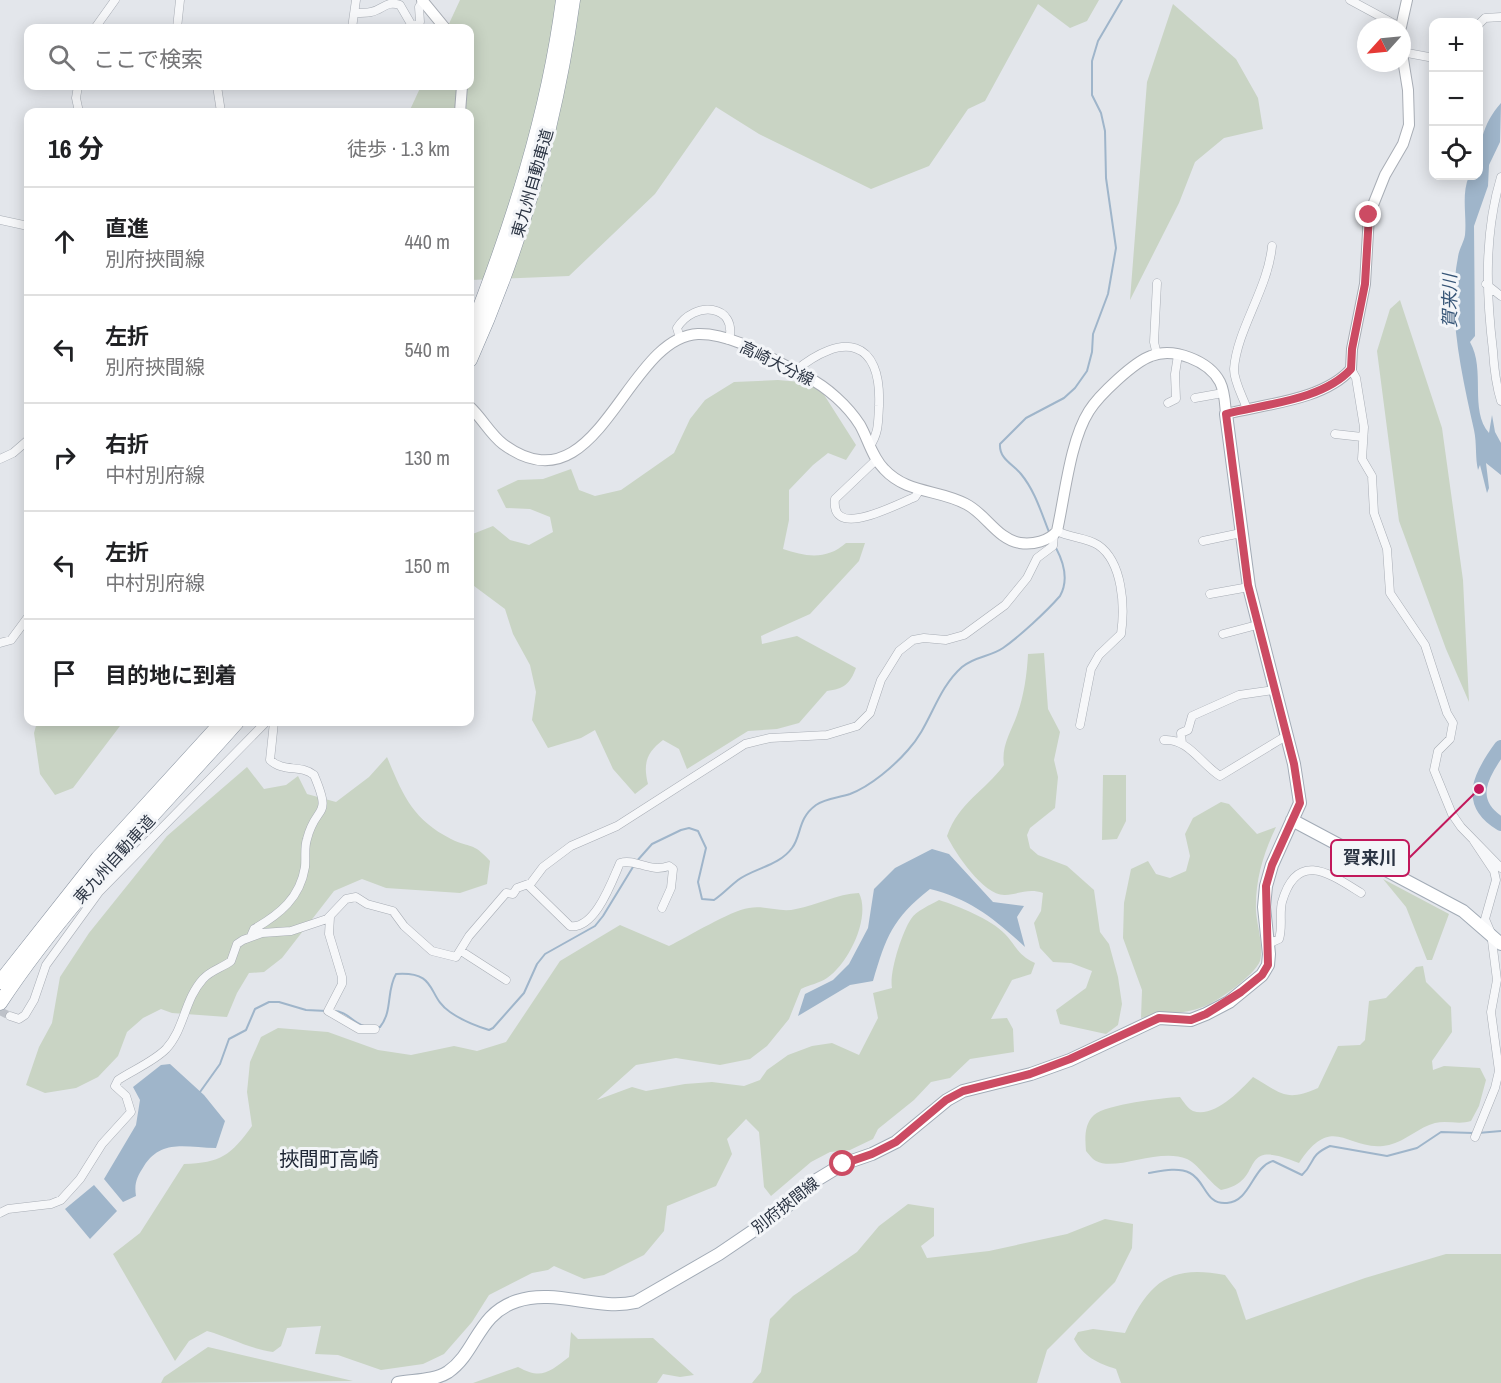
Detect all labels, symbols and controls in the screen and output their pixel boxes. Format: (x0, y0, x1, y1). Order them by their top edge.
north arrow (1357, 18, 1411, 72)
map controls (1429, 18, 1483, 180)
button: + (1429, 18, 1483, 72)
search box (24, 24, 474, 90)
icon: search (45, 41, 78, 74)
text: ここで検索 (93, 44, 203, 74)
button: − (1429, 72, 1483, 126)
street label: 東九州自動車道 (506, 126, 558, 240)
button: locate (1429, 126, 1483, 180)
text: 16 分 (48, 131, 104, 166)
text: 徒歩 · 1.3 km (347, 135, 450, 162)
route end (1355, 201, 1381, 227)
text: 直進 (105, 213, 149, 243)
icon: ahead (48, 225, 81, 258)
text: 440 m (404, 228, 450, 255)
text: 別府挾間線 (105, 245, 205, 272)
water label: 賀来川 (1437, 272, 1462, 328)
text: 左折 (105, 321, 149, 351)
icon: left (48, 333, 81, 366)
text: 540 m (404, 336, 450, 363)
street label: 高崎大分線 (736, 336, 818, 390)
text: 別府挾間線 (105, 353, 205, 380)
text: 右折 (105, 429, 149, 459)
icon: right (48, 441, 81, 474)
text: 130 m (404, 444, 450, 471)
text: 中村別府線 (105, 461, 205, 488)
text: 左折 (105, 537, 149, 567)
icon: left (48, 549, 81, 582)
text: 150 m (404, 552, 450, 579)
text: 中村別府線 (105, 569, 205, 596)
icon: arrive (48, 657, 81, 690)
text: 目的地に到着 (105, 660, 237, 690)
street label: 東九州自動車道 (68, 810, 160, 908)
callout: 賀来川 (1331, 840, 1409, 876)
text: 賀来川 (1343, 845, 1397, 870)
district label: 挾間町高崎 (279, 1145, 379, 1172)
route start (829, 1150, 855, 1176)
street label: 別府挾間線 (747, 1172, 823, 1238)

